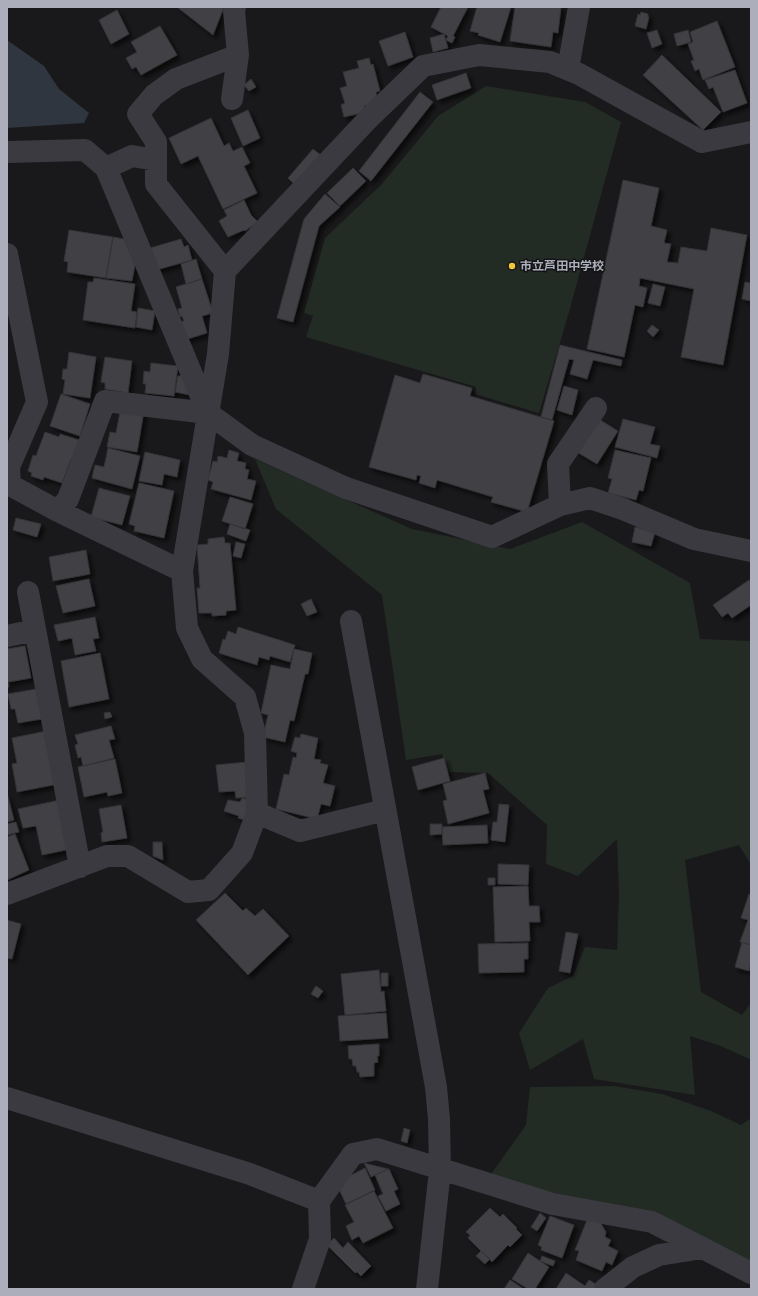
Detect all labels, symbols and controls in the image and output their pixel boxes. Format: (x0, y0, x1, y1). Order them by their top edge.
place label: 市立芦田中学校 (520, 259, 604, 273)
marker: 市立芦田中学校 (507, 261, 517, 271)

